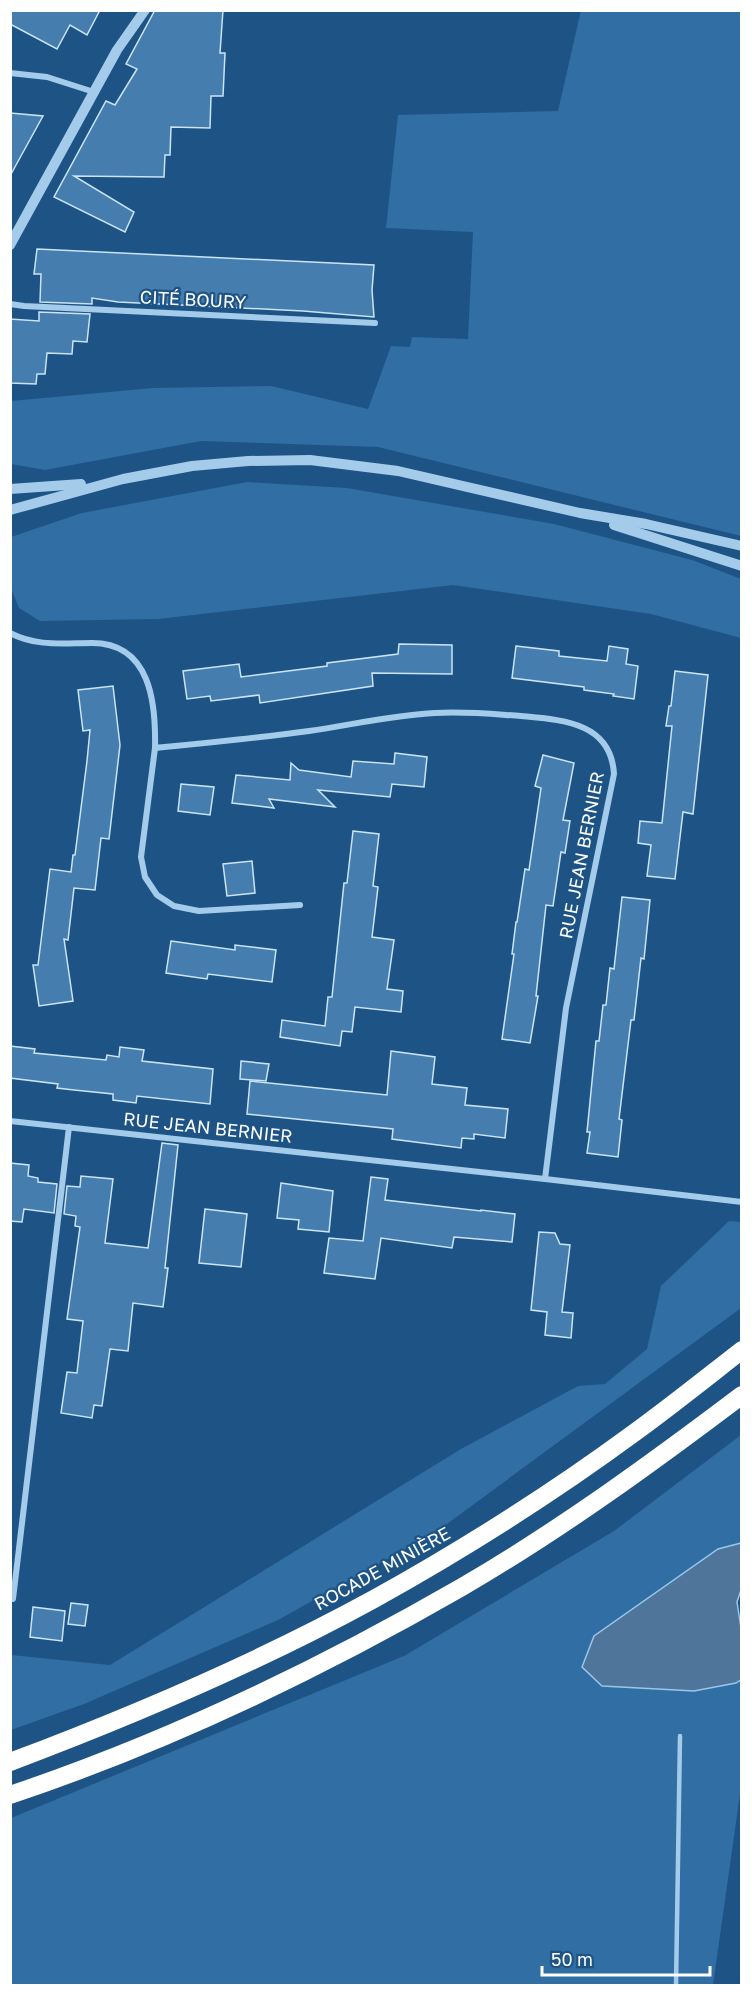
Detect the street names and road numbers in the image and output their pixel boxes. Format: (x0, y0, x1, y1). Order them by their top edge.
street label: CITÉ BOURY (139, 285, 247, 313)
street label: RUE JEAN BERNIER (554, 770, 608, 940)
street label: RUE JEAN BERNIER (122, 1107, 294, 1147)
street label: ROCADE MINIÈRE (310, 1521, 454, 1615)

